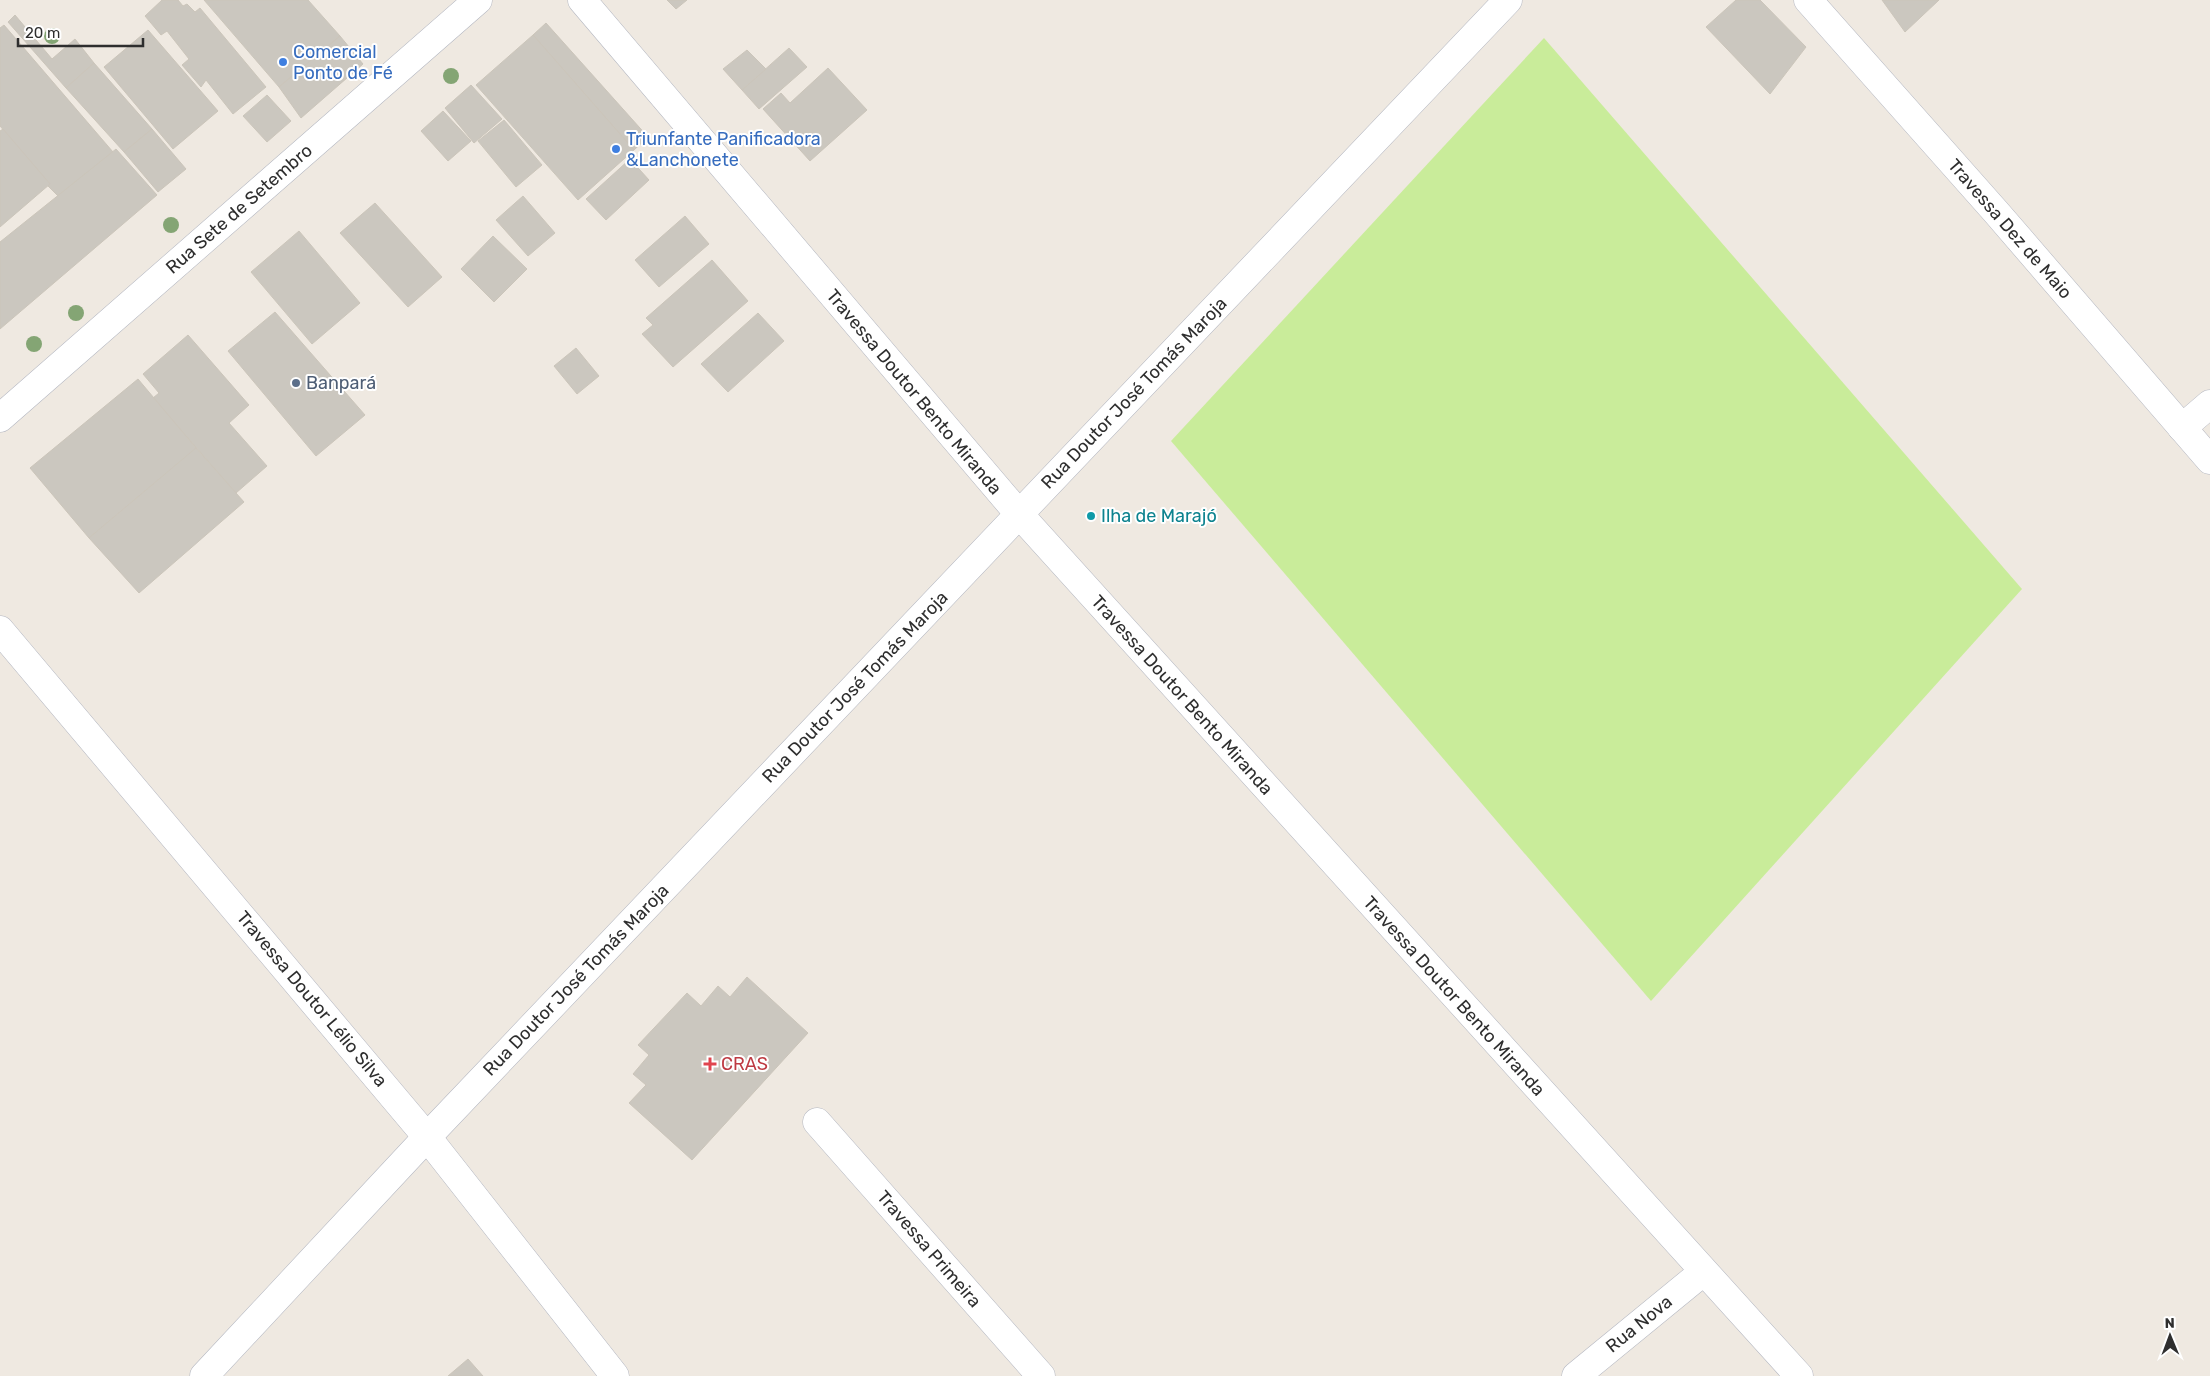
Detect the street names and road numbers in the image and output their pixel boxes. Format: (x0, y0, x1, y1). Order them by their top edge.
street label: Rua Sete de Setembro (161, 139, 317, 279)
street label: Travessa Dez de Maio (1943, 155, 2077, 303)
street label: Travessa Doutor Bento Miranda (822, 285, 1006, 499)
street label: Rua Doutor José Tomás Maroja (1036, 293, 1232, 493)
street label: Rua Doutor José Tomás Maroja (757, 587, 953, 787)
street label: Travessa Doutor Bento Miranda (1086, 591, 1278, 799)
street label: Rua Doutor José Tomás Maroja (478, 880, 674, 1080)
street label: Travessa Doutor Bento Miranda (1358, 892, 1550, 1100)
street label: Travessa Doutor Lélio Silva (232, 907, 392, 1091)
street label: Travessa Primeira (872, 1186, 986, 1312)
street label: Rua Nova (1601, 1291, 1677, 1357)

